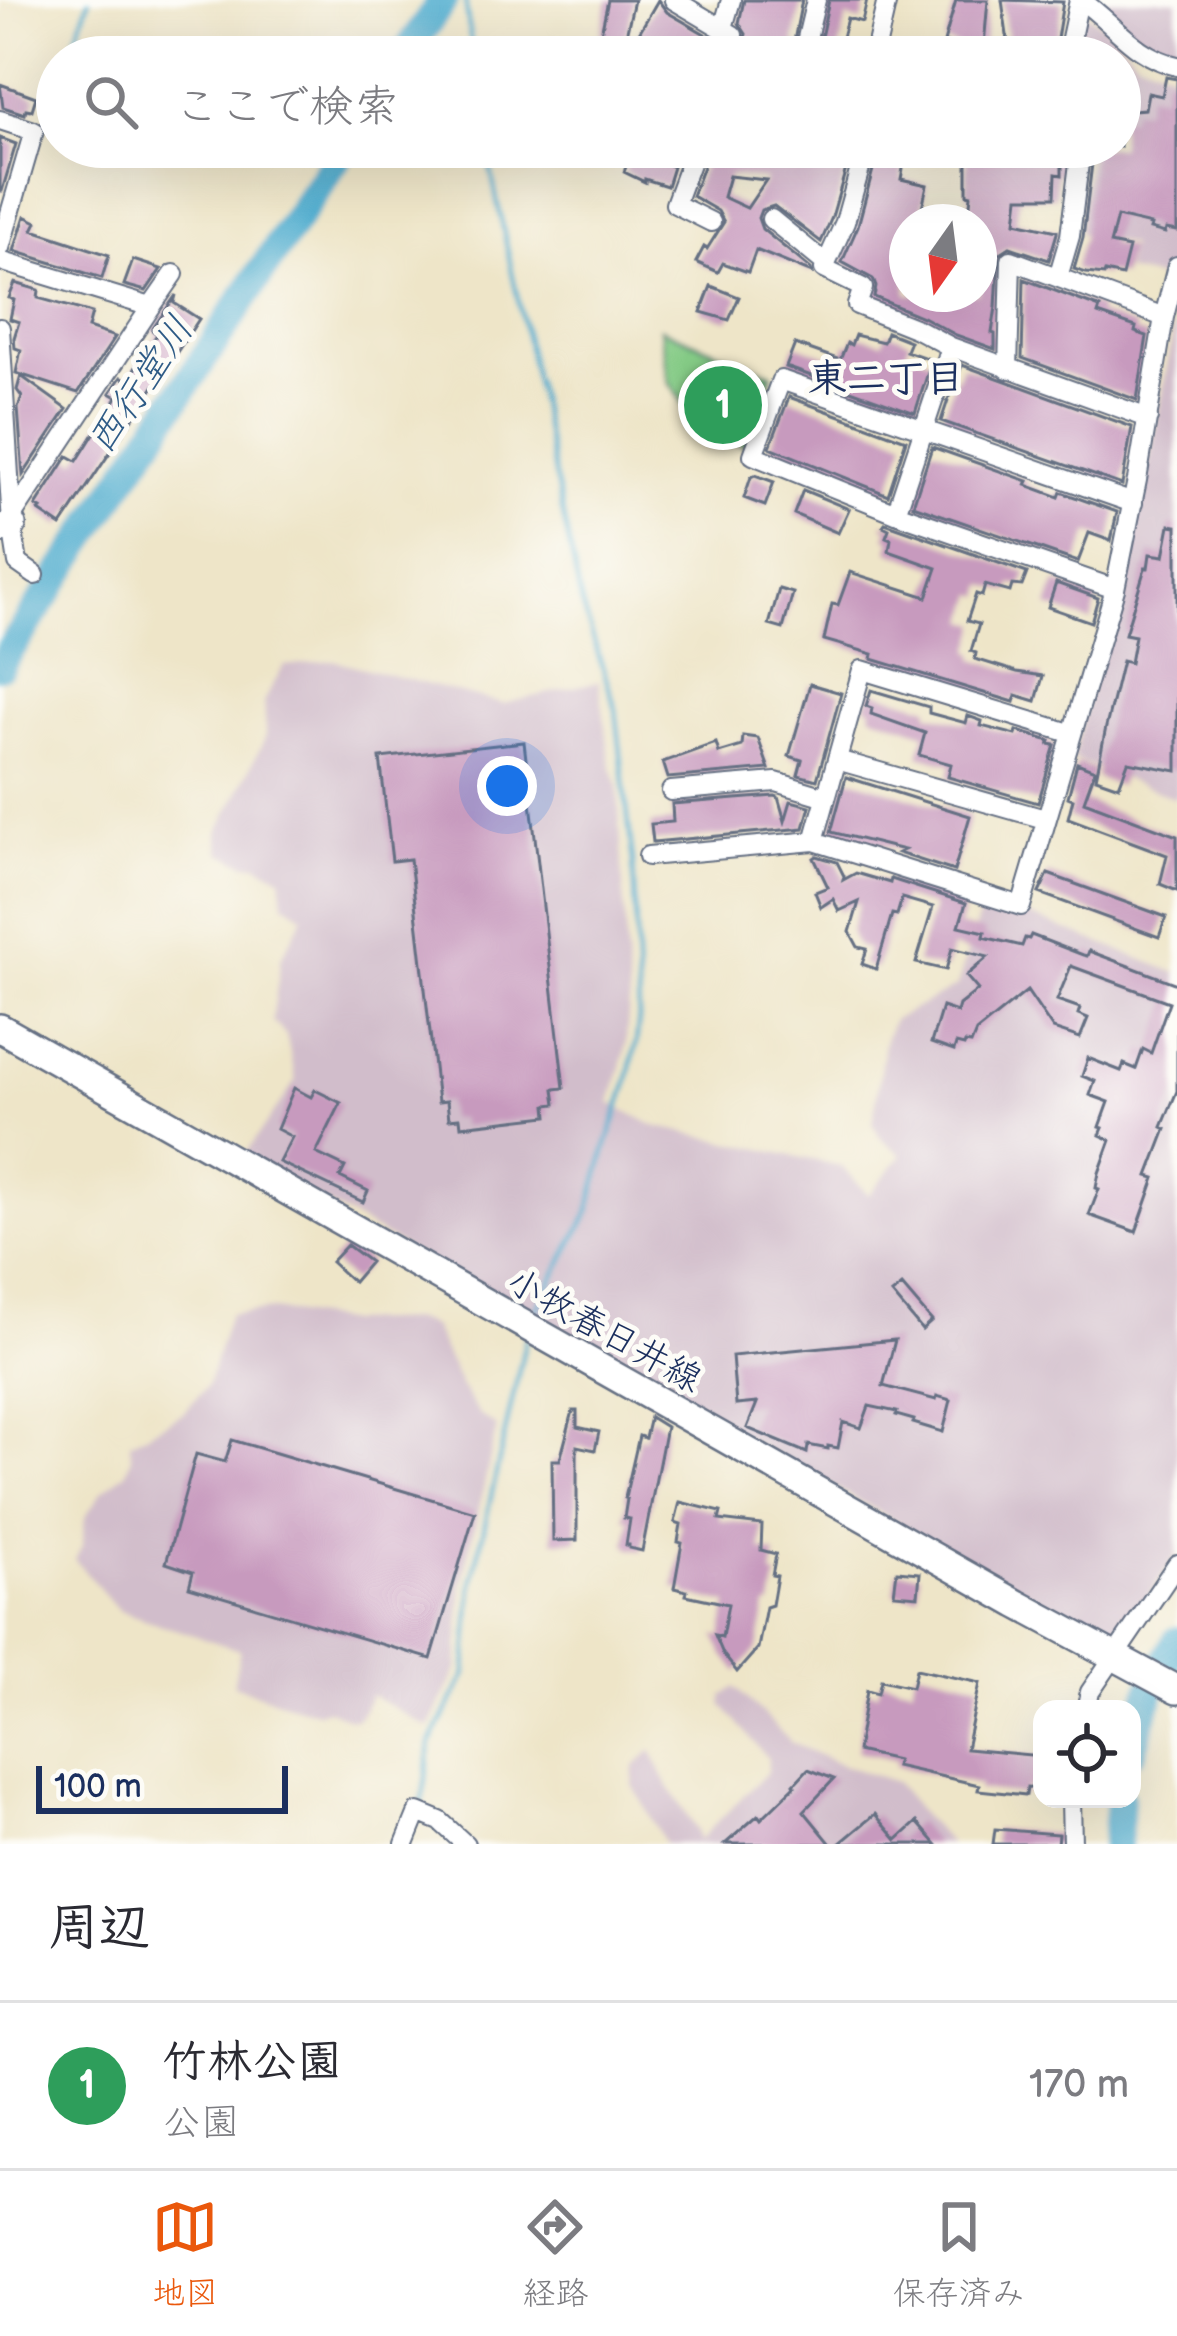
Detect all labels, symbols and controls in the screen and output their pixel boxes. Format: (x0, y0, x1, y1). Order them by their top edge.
search box (36, 36, 1141, 168)
icon: search (78, 69, 144, 135)
text: ここで検索 (174, 80, 399, 135)
north arrow (889, 204, 997, 312)
water label: 西行堂川 (78, 308, 204, 463)
district label: 東二丁目 (808, 356, 964, 403)
pin: 1 (684, 360, 762, 450)
your location (477, 756, 537, 816)
street label: 小牧春日井線 (499, 1260, 709, 1402)
map controls (1033, 1700, 1141, 1808)
button: locate (1033, 1700, 1141, 1808)
scale bar (36, 1760, 288, 1813)
text: 100 m (54, 1767, 142, 1807)
text: 周辺 (48, 1898, 150, 1959)
text: 竹林公園 (162, 2035, 342, 2090)
text: 1 (79, 2062, 95, 2109)
text: 170 m (1029, 2062, 1129, 2109)
text: 公園 (162, 2100, 240, 2147)
tab: 地図 (152, 2194, 218, 2314)
tab: 経路 (522, 2194, 588, 2314)
tab: 保存済み (893, 2194, 1025, 2314)

